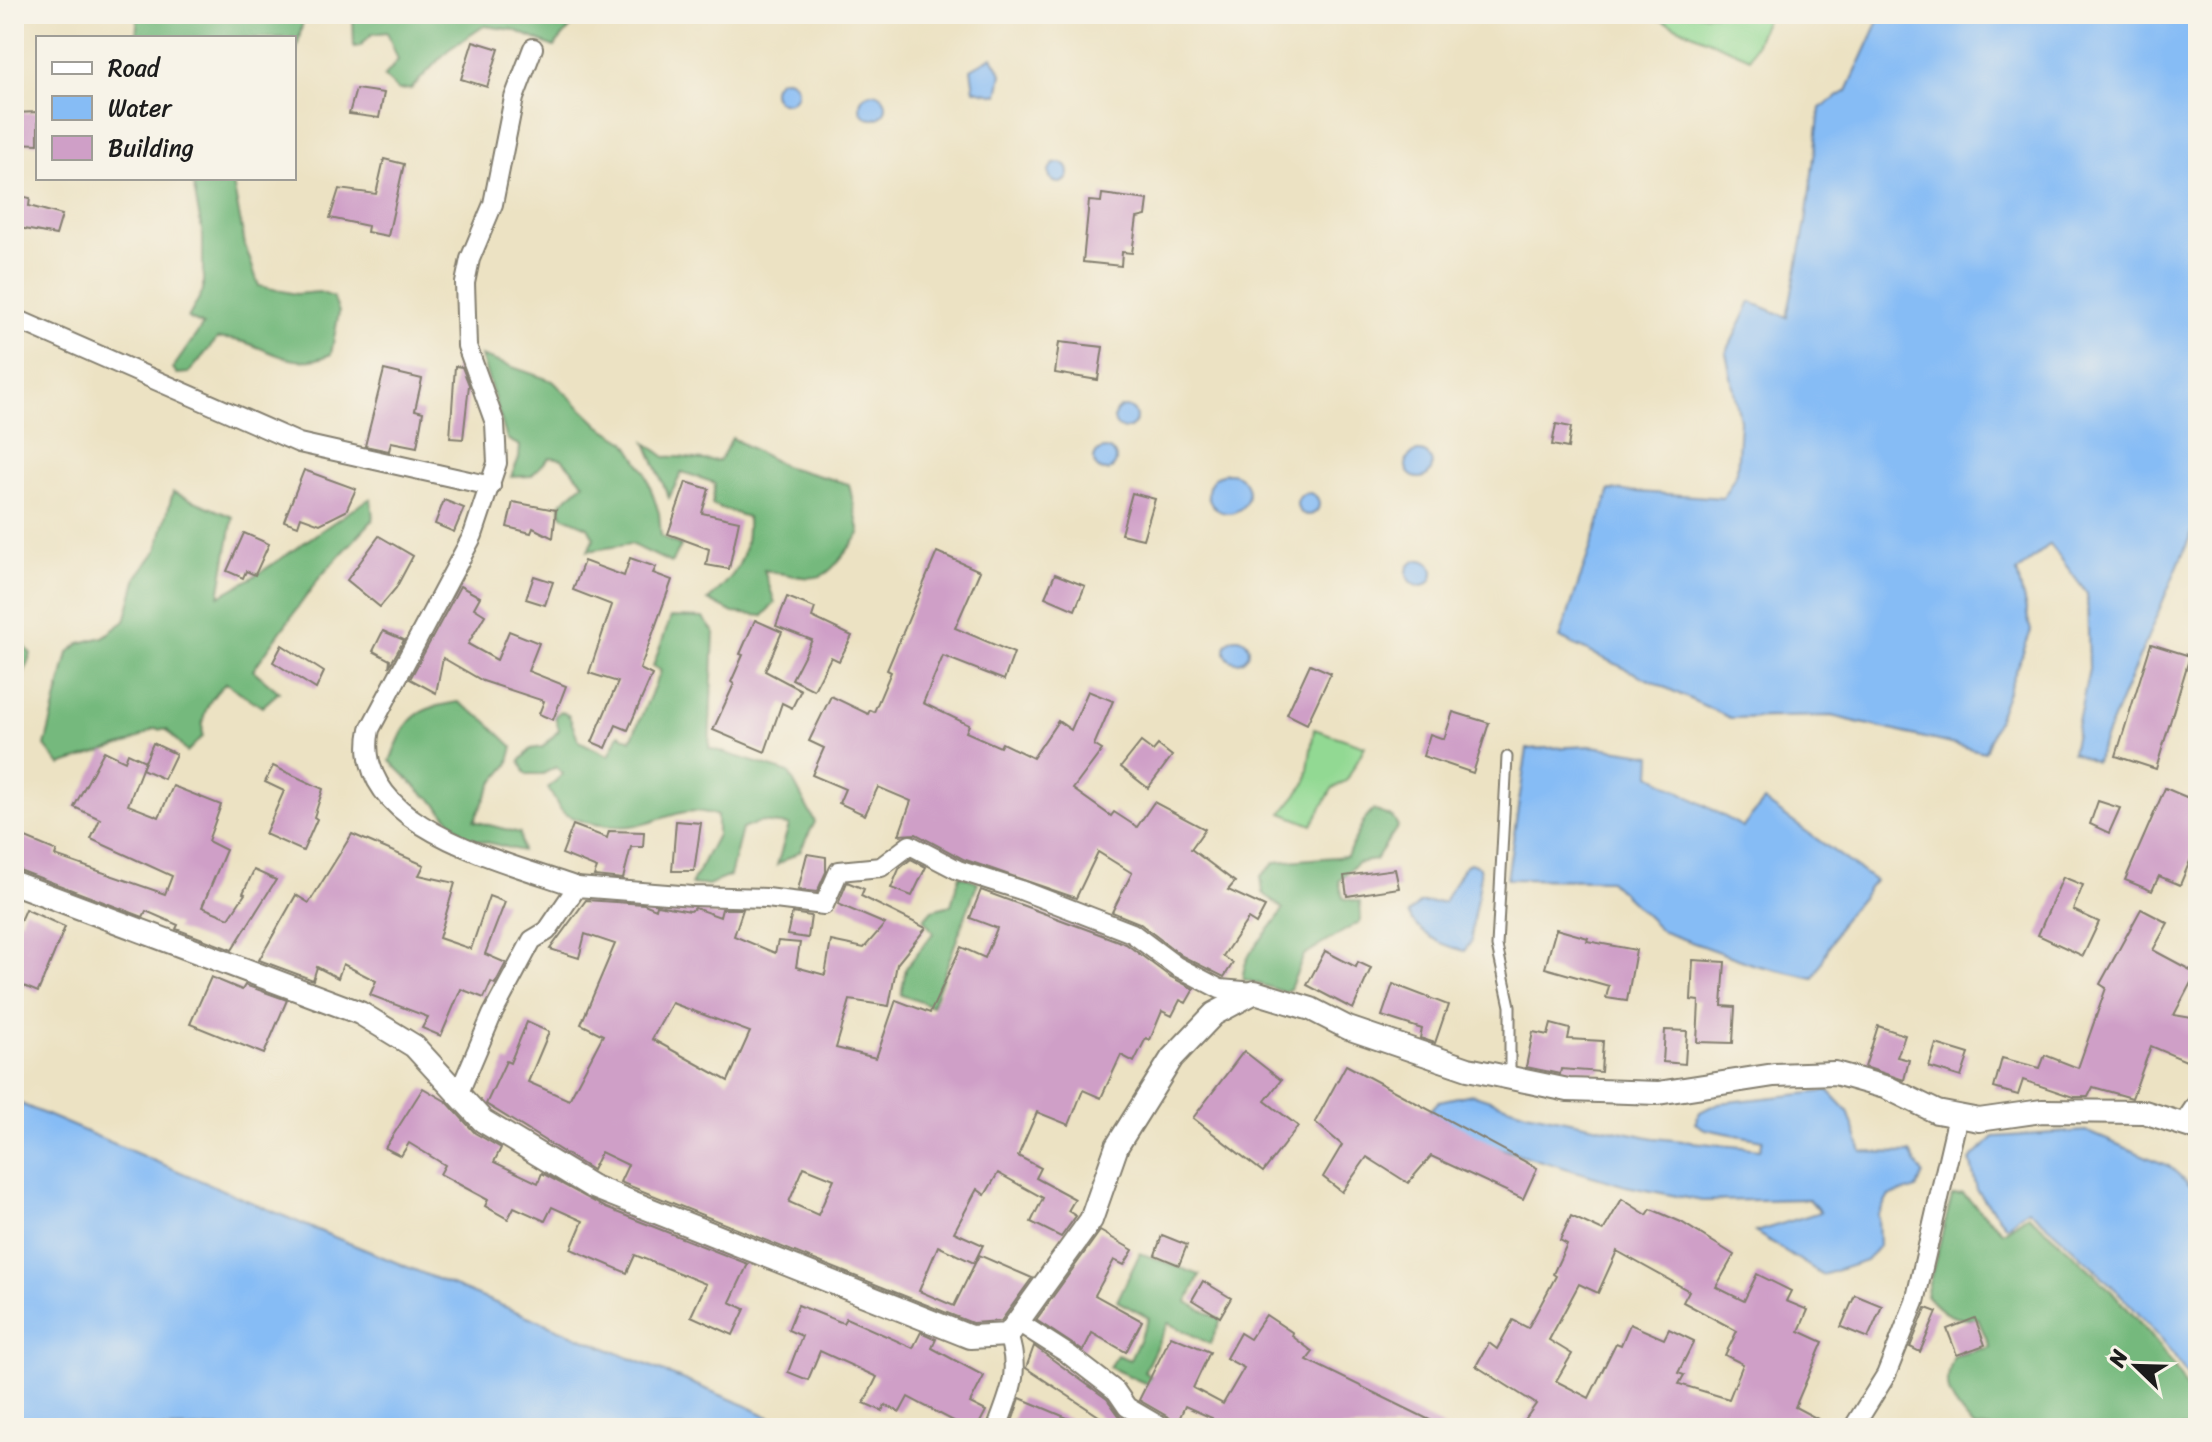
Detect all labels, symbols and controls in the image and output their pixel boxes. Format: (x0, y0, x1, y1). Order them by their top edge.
legend (36, 36, 296, 180)
text: Road (108, 47, 162, 89)
text: Water (108, 87, 173, 129)
text: Building (108, 127, 194, 169)
north arrow (2096, 1326, 2176, 1406)
text: N (2097, 1343, 2139, 1374)

